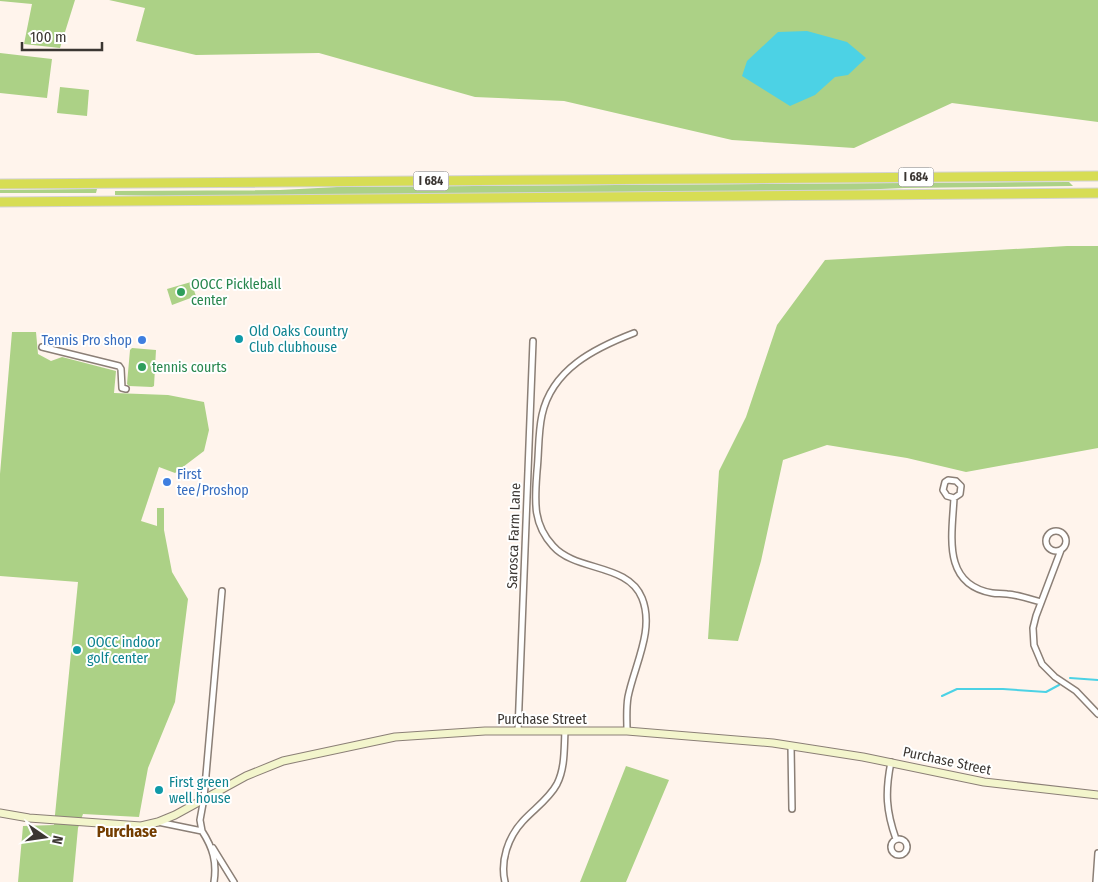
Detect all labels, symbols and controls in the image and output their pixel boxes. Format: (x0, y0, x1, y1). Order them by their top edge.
scale bar (22, 20, 102, 52)
text: 100 m (30, 28, 67, 46)
road number: I 684 (898, 168, 934, 186)
road number: I 684 (414, 172, 448, 190)
place label: OOCC Pickleball center (191, 276, 281, 309)
marker: OOCC Pickleball center (175, 286, 187, 298)
place label: Old Oaks Country Club clubhouse (249, 323, 349, 356)
place label: Tennis Pro shop (41, 332, 132, 349)
marker: Old Oaks Country Club clubhouse (233, 333, 245, 345)
marker: Tennis Pro shop (136, 334, 148, 346)
place label: tennis courts (152, 359, 227, 376)
marker: tennis courts (136, 361, 148, 373)
place label: First tee/Proshop (177, 466, 249, 499)
marker: First tee/Proshop (161, 476, 173, 488)
street label: Sarosca Farm Lane (504, 483, 524, 589)
place label: OOCC indoor golf center (87, 634, 160, 667)
marker: OOCC indoor golf center (71, 644, 83, 656)
street label: Purchase Street (497, 711, 587, 728)
street label: Purchase Street (901, 743, 993, 779)
place label: First green well house (169, 774, 231, 807)
marker: First green well house (153, 784, 165, 796)
north arrow (20, 812, 70, 862)
district label: Purchase (97, 822, 157, 841)
text: N (48, 834, 66, 846)

